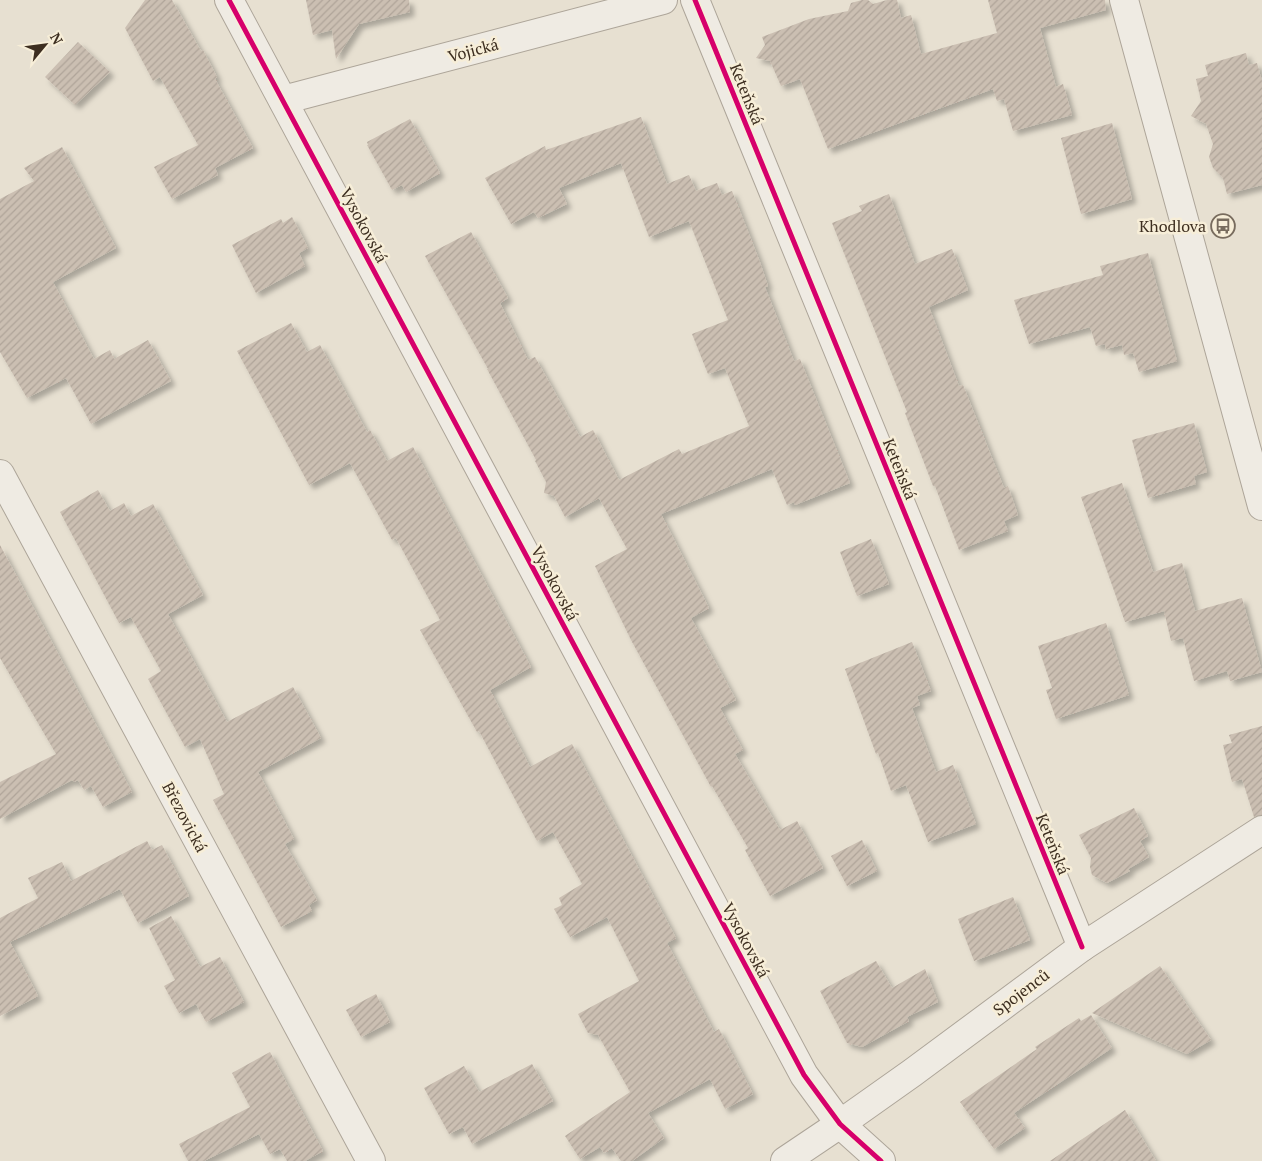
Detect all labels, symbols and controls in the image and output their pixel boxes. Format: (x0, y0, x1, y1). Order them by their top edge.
north arrow (20, 20, 70, 70)
text: N (46, 29, 68, 48)
street label: Vojická (445, 33, 501, 67)
street label: Keteňská (725, 60, 769, 128)
street label: Vysokovská (335, 184, 393, 266)
bus stop icon: Khodlova (1210, 213, 1236, 239)
place label: Khodlova (1139, 215, 1206, 237)
street label: Keteňská (878, 435, 922, 503)
street label: Vysokovská (526, 542, 584, 624)
street label: Březovická (157, 778, 213, 856)
street label: Keteňská (1031, 810, 1075, 878)
street label: Vysokovská (717, 899, 775, 981)
street label: Spojenců (988, 964, 1054, 1020)

